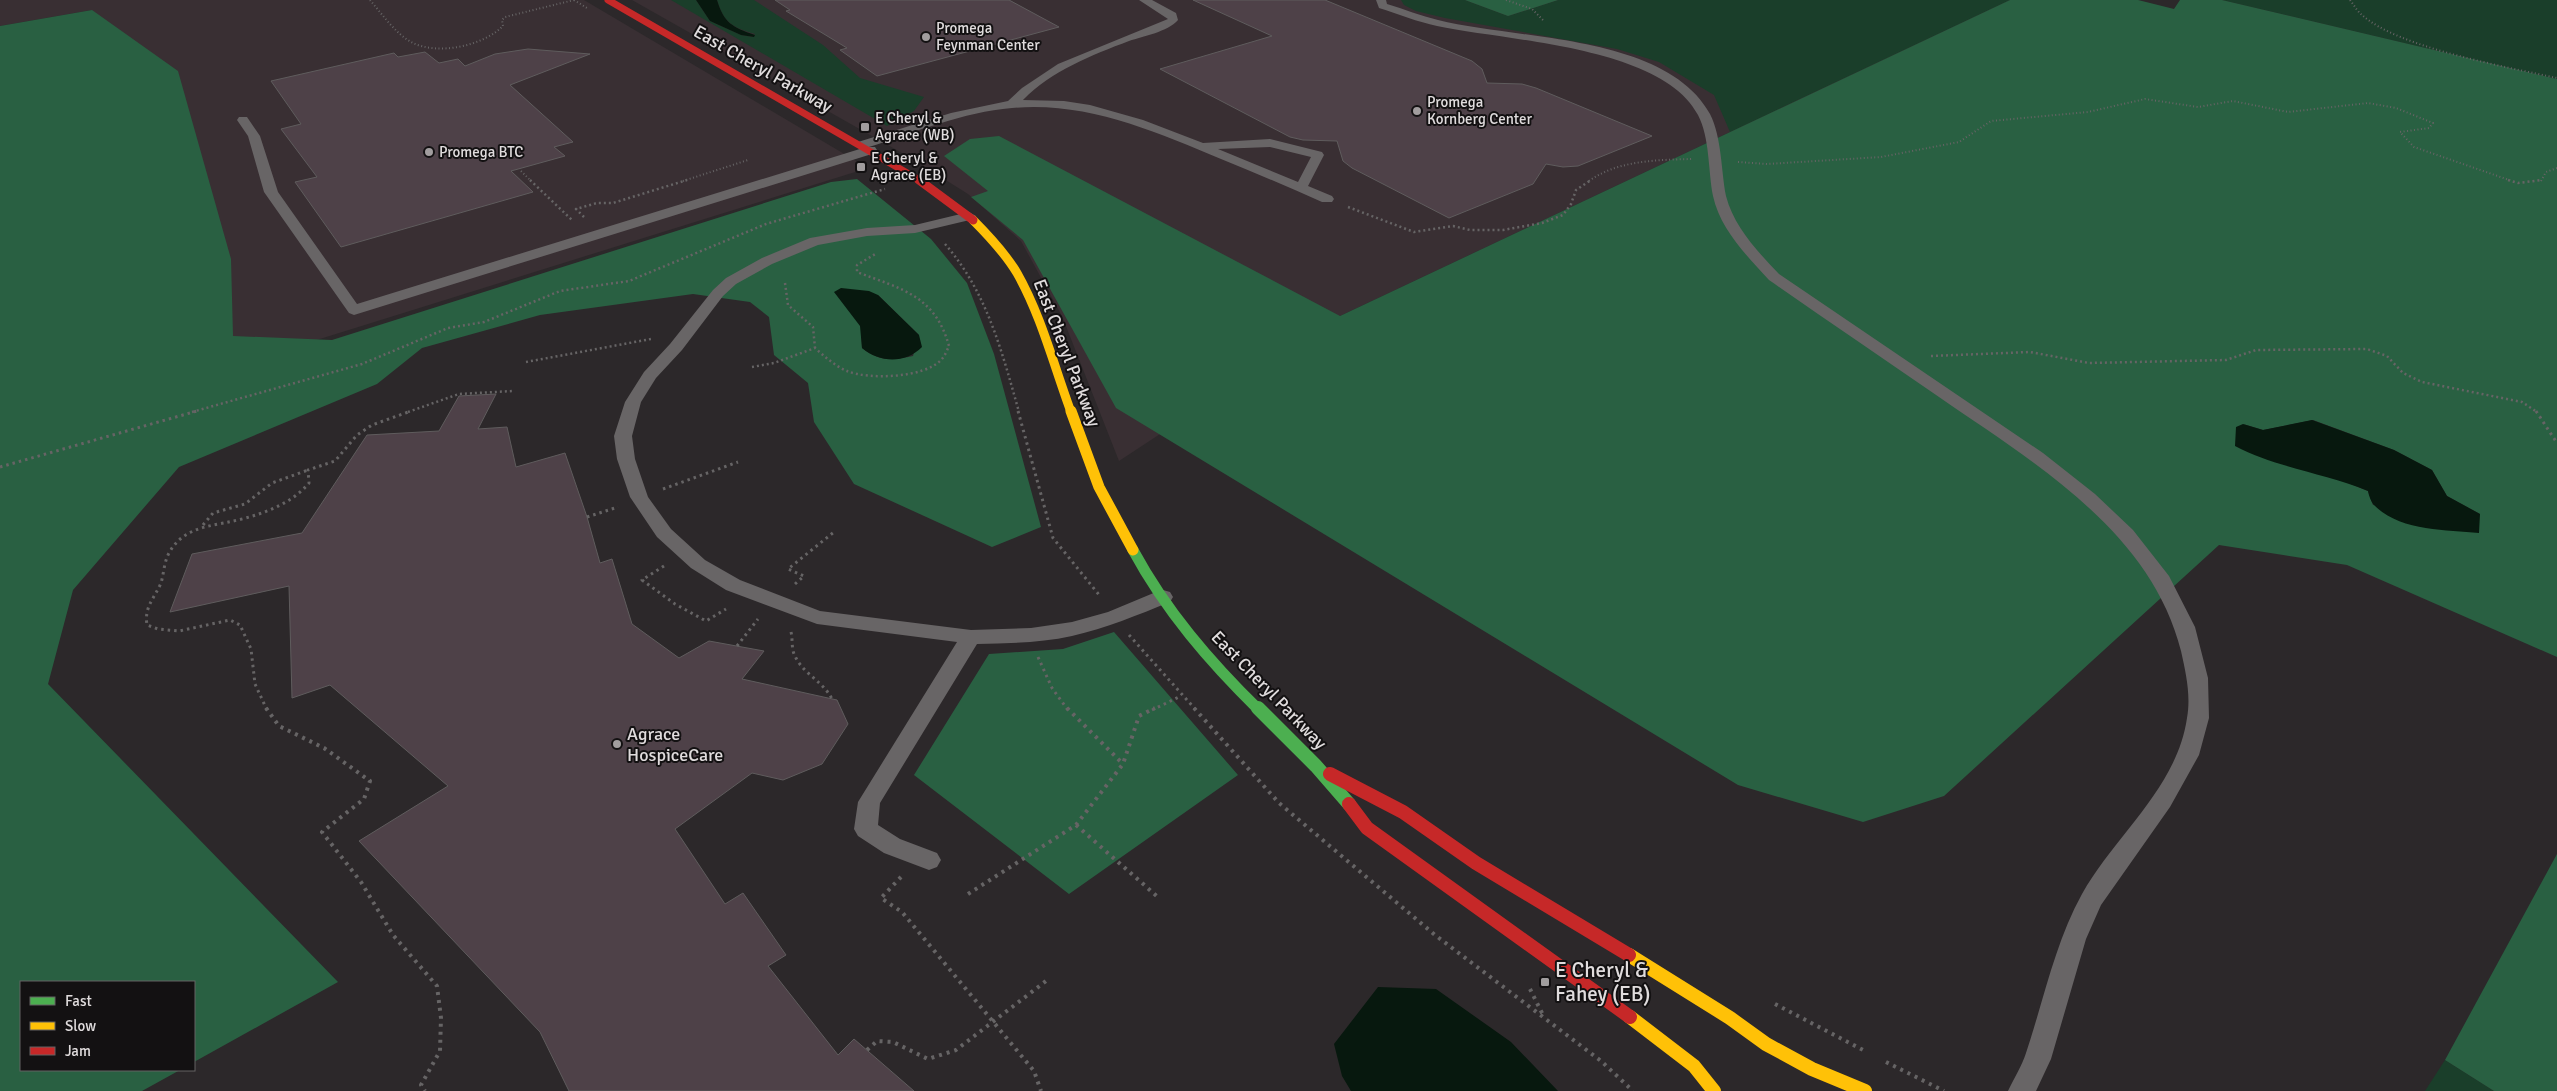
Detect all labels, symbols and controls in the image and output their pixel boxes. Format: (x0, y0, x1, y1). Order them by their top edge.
place label: Promega Feynman Center (936, 19, 1040, 54)
street label: East Cheryl Parkway (690, 20, 837, 118)
marker: Promega Feynman Center (920, 31, 932, 43)
place label: Promega Kornberg Center (1427, 93, 1532, 128)
marker: Promega Kornberg Center (1411, 105, 1423, 117)
place label: E Cheryl & Agrace (WB) (875, 109, 955, 144)
marker: E Cheryl & Agrace (WB) (859, 121, 871, 133)
place label: Promega BTC (439, 143, 523, 161)
marker: Promega BTC (423, 146, 435, 158)
place label: E Cheryl & Agrace (EB) (871, 149, 946, 184)
marker: E Cheryl & Agrace (EB) (855, 161, 867, 173)
street label: East Cheryl Parkway (1029, 276, 1106, 431)
street label: East Cheryl Parkway (1207, 626, 1332, 754)
place label: Agrace HospiceCare (627, 723, 723, 766)
marker: Agrace HospiceCare (611, 738, 623, 750)
place label: E Cheryl & Fahey (EB) (1555, 957, 1651, 1007)
marker: E Cheryl & Fahey (EB) (1539, 976, 1551, 988)
legend (20, 981, 195, 1071)
text: Fast (65, 992, 92, 1010)
text: Slow (65, 1017, 96, 1035)
text: Jam (65, 1042, 91, 1060)

